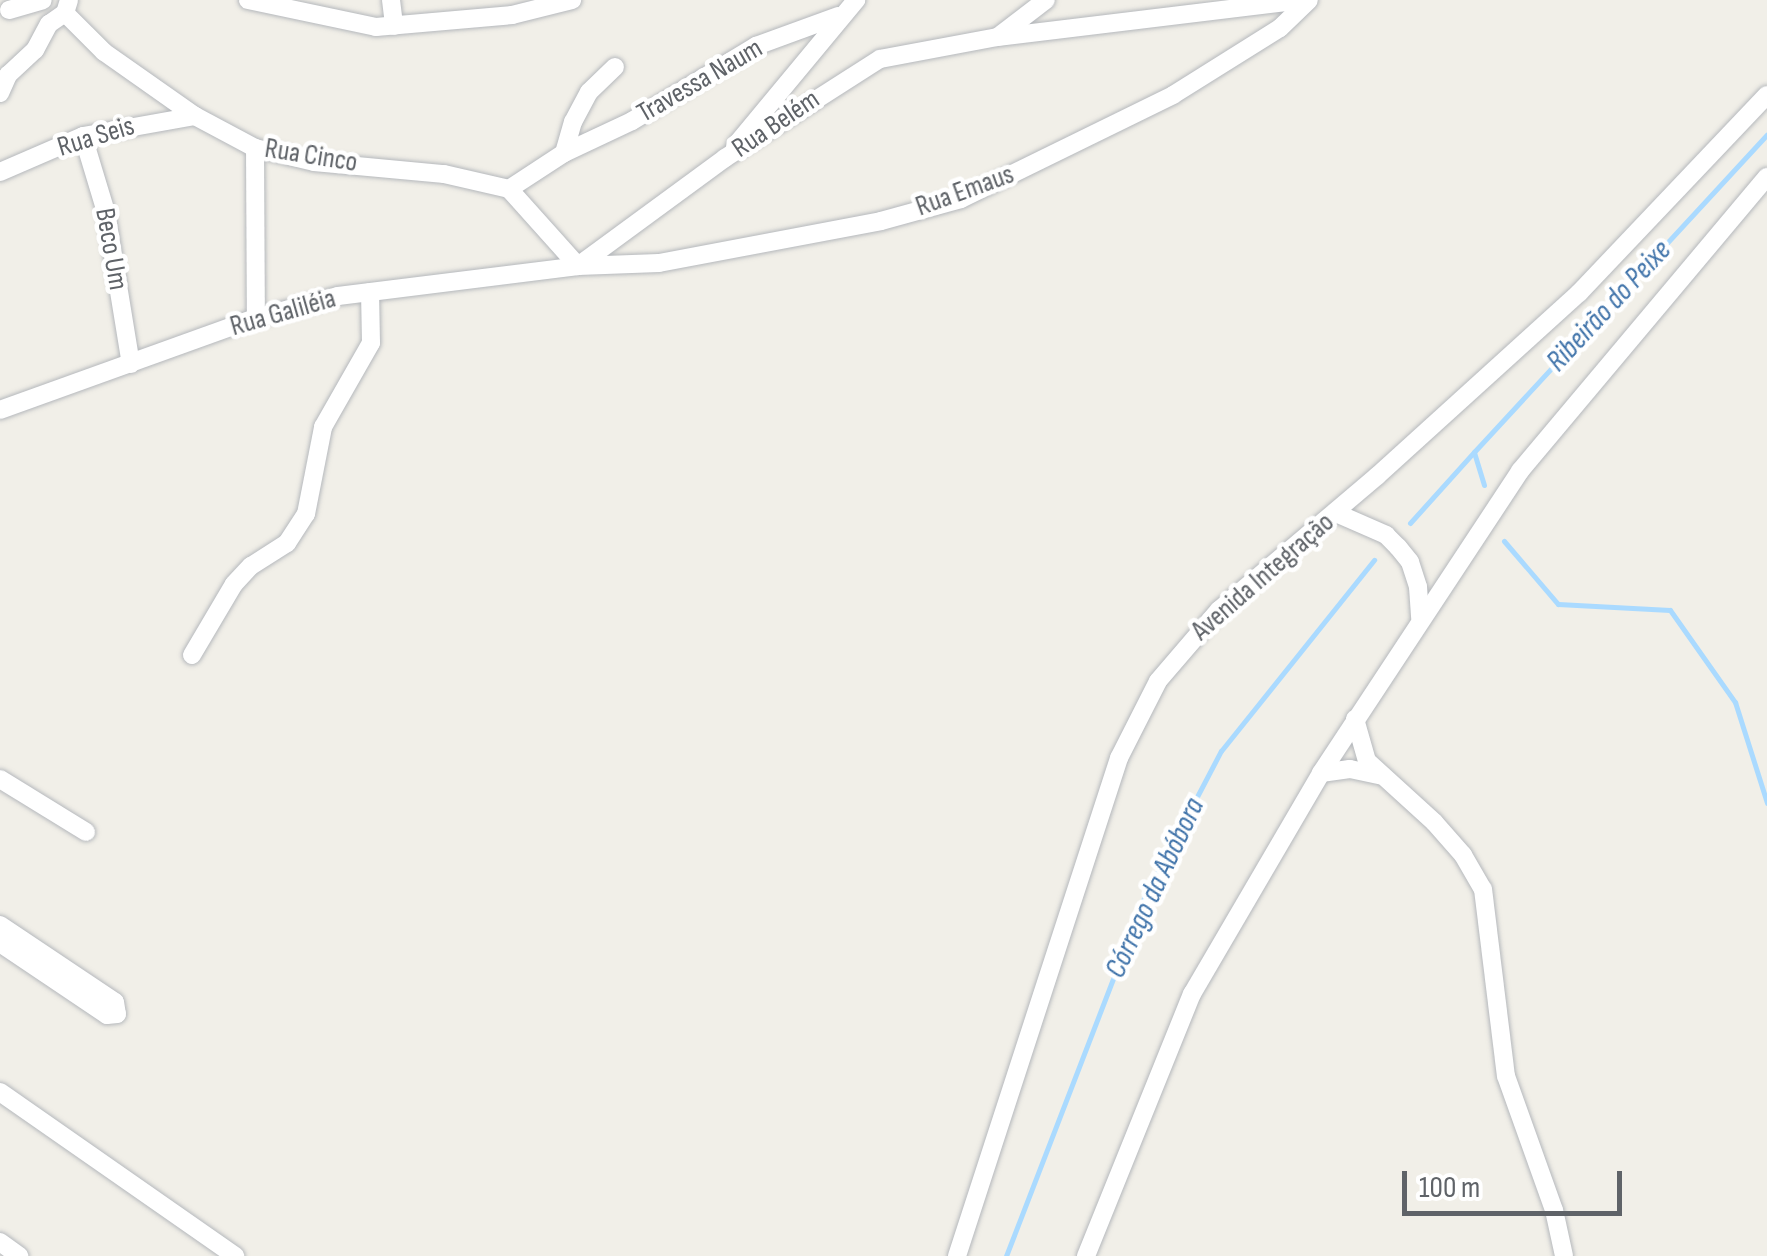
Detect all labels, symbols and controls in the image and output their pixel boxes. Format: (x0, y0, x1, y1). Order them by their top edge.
street label: Travessa Naum (631, 32, 769, 130)
street label: Rua Belém (726, 83, 826, 165)
street label: Rua Seis (54, 109, 138, 165)
street label: Rua Cinco (262, 132, 360, 180)
street label: Rua Emaus (911, 158, 1019, 224)
street label: Beco Um (87, 205, 135, 293)
water label: Ribeirão do Peixe (1539, 233, 1679, 379)
street label: Rua Galiléia (226, 282, 340, 344)
street label: Avenida Integração (1185, 506, 1341, 648)
water label: Córrego da Abóbora (1098, 792, 1212, 984)
scale bar (1407, 1151, 1627, 1213)
text: 100 m (1419, 1170, 1480, 1206)

